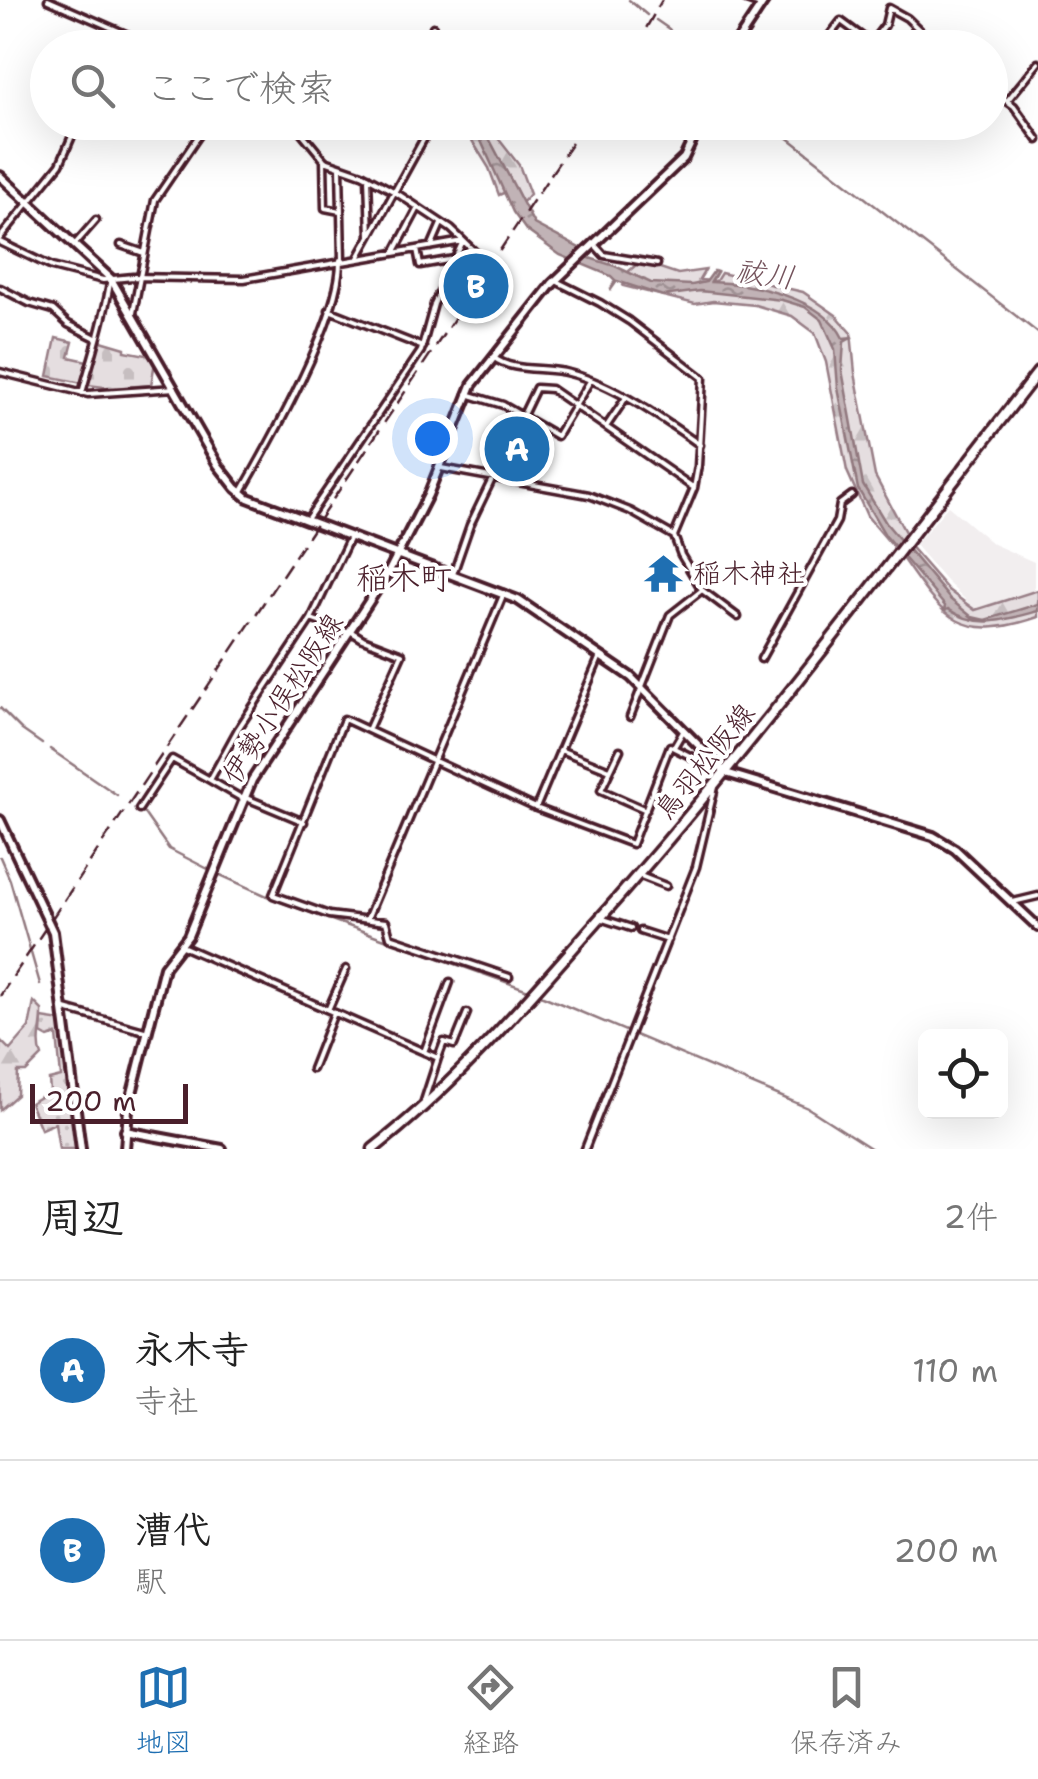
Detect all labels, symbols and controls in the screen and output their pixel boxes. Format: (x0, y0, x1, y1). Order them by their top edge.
search box (30, 30, 1008, 140)
icon: search (65, 58, 120, 113)
text: ここで検索 (145, 62, 335, 113)
pin: B (444, 248, 508, 324)
water label: 祓川 (733, 249, 798, 298)
pin: A (484, 412, 550, 486)
your location (407, 413, 458, 464)
temple icon: 稲木神社 (642, 552, 684, 594)
place label: 稲木神社 (693, 554, 805, 592)
district label: 稲木町 (356, 556, 452, 599)
street label: 伊勢小俣松阪線 (213, 605, 351, 791)
street label: 鳥羽松阪線 (645, 695, 763, 827)
map controls (918, 1029, 1008, 1119)
button: locate (918, 1029, 1008, 1119)
scale bar (30, 1079, 188, 1124)
text: 200 m (45, 1082, 136, 1120)
text: 周辺 (40, 1189, 124, 1245)
text: 2件 (944, 1195, 998, 1238)
text: 永木寺 (135, 1324, 249, 1375)
text: A (60, 1349, 85, 1392)
text: 110 m (912, 1349, 998, 1392)
text: 寺社 (135, 1379, 199, 1422)
text: 漕代 (135, 1504, 211, 1555)
text: B (63, 1529, 82, 1572)
text: 200 m (894, 1529, 998, 1572)
text: 駅 (135, 1559, 167, 1602)
tab: 地図 (136, 1660, 192, 1761)
tab: 経路 (463, 1660, 519, 1761)
tab: 保存済み (790, 1660, 902, 1761)

